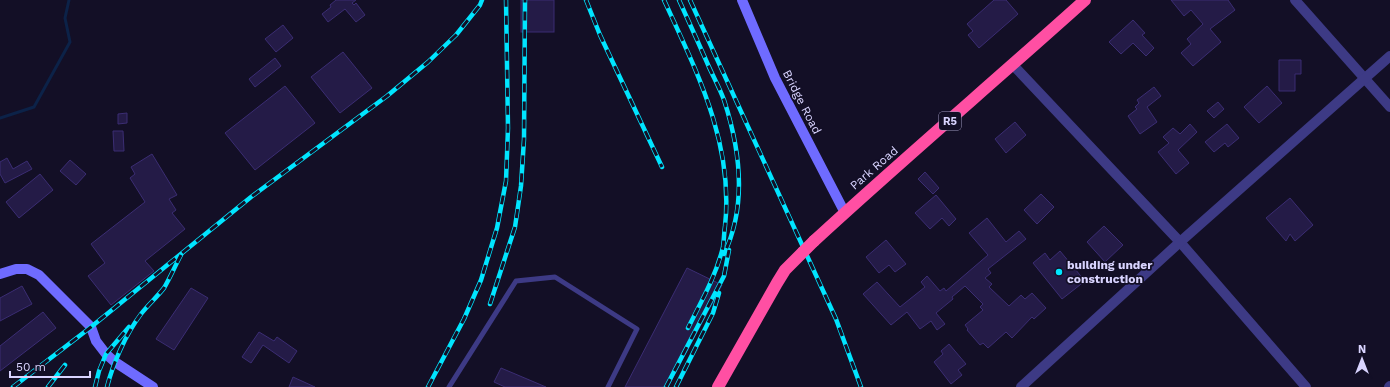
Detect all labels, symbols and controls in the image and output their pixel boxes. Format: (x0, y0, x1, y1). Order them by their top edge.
street label: Bridge Road (780, 68, 824, 136)
road number: R5 (939, 112, 961, 130)
street label: Park Road (847, 143, 901, 193)
place label: building under construction (1067, 258, 1153, 286)
marker: building under construction (1054, 267, 1064, 277)
north arrow (1342, 339, 1382, 379)
text: N (1358, 343, 1366, 356)
scale bar (10, 353, 90, 379)
text: 50 m (16, 360, 46, 374)

